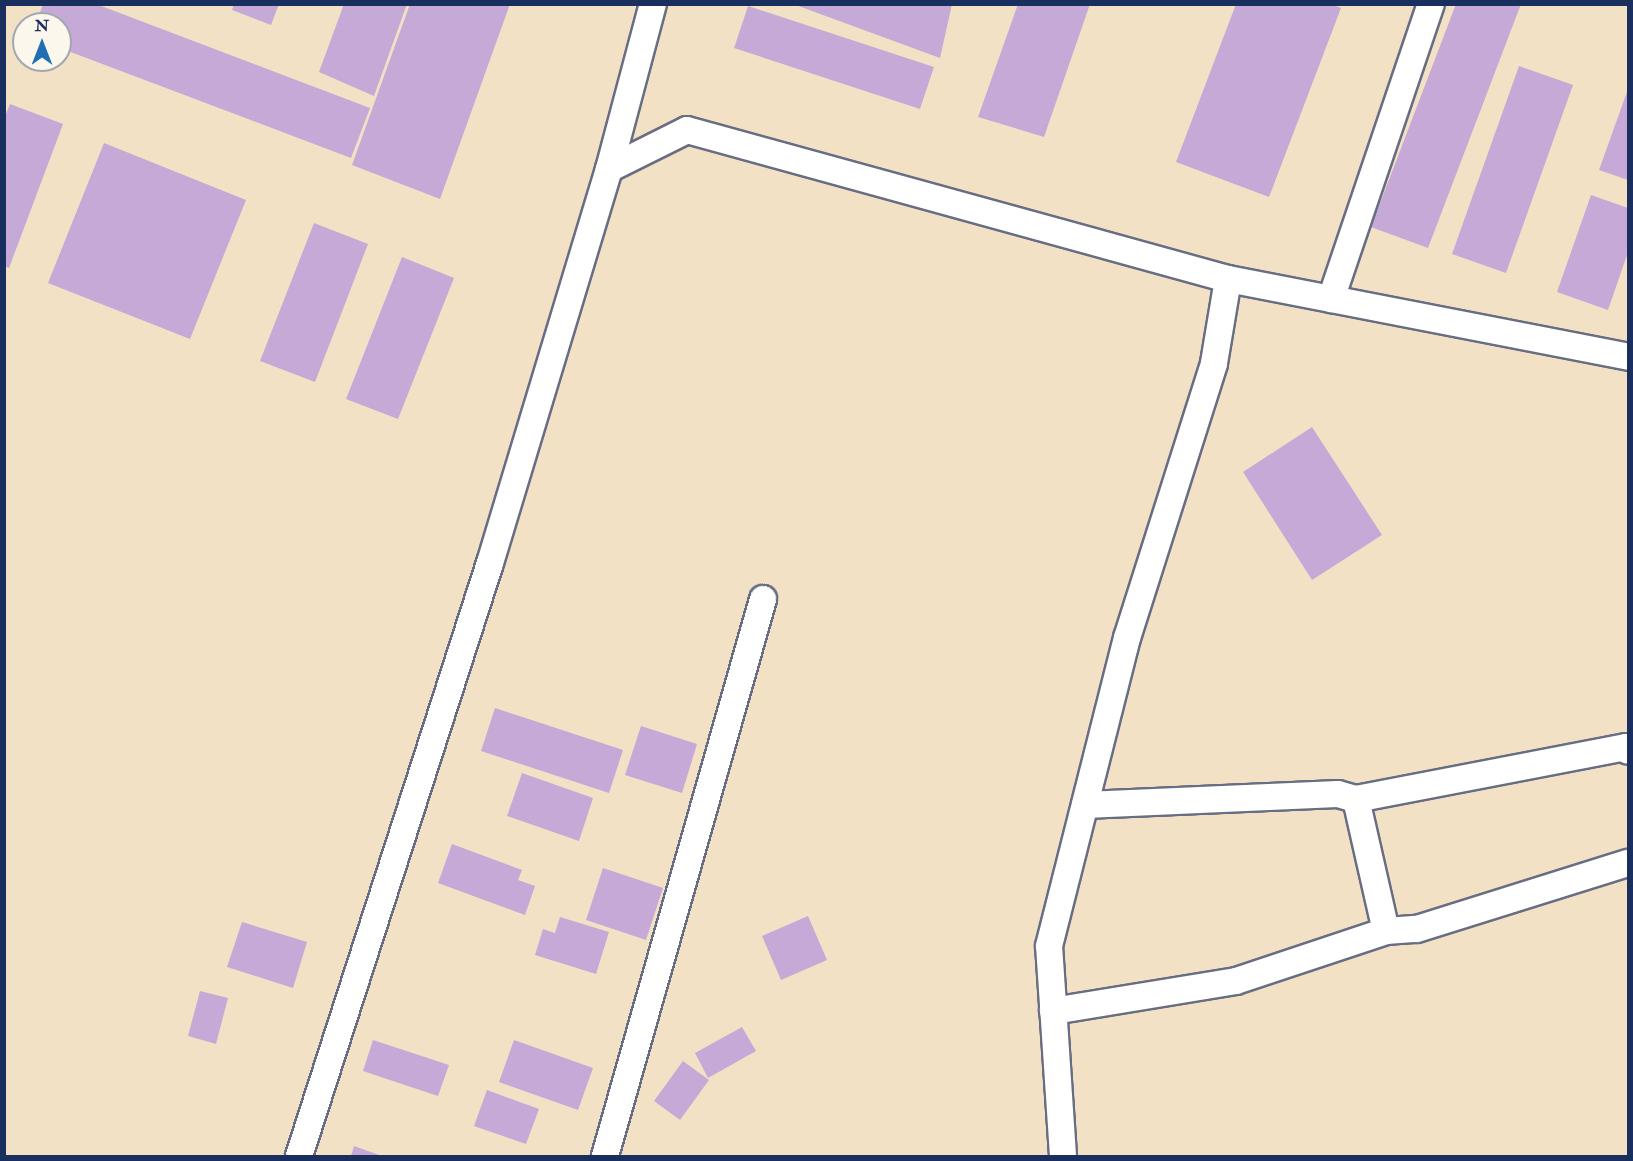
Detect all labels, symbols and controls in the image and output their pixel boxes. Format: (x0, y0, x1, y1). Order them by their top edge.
north arrow (12, 12, 72, 72)
text: N (35, 16, 49, 36)

